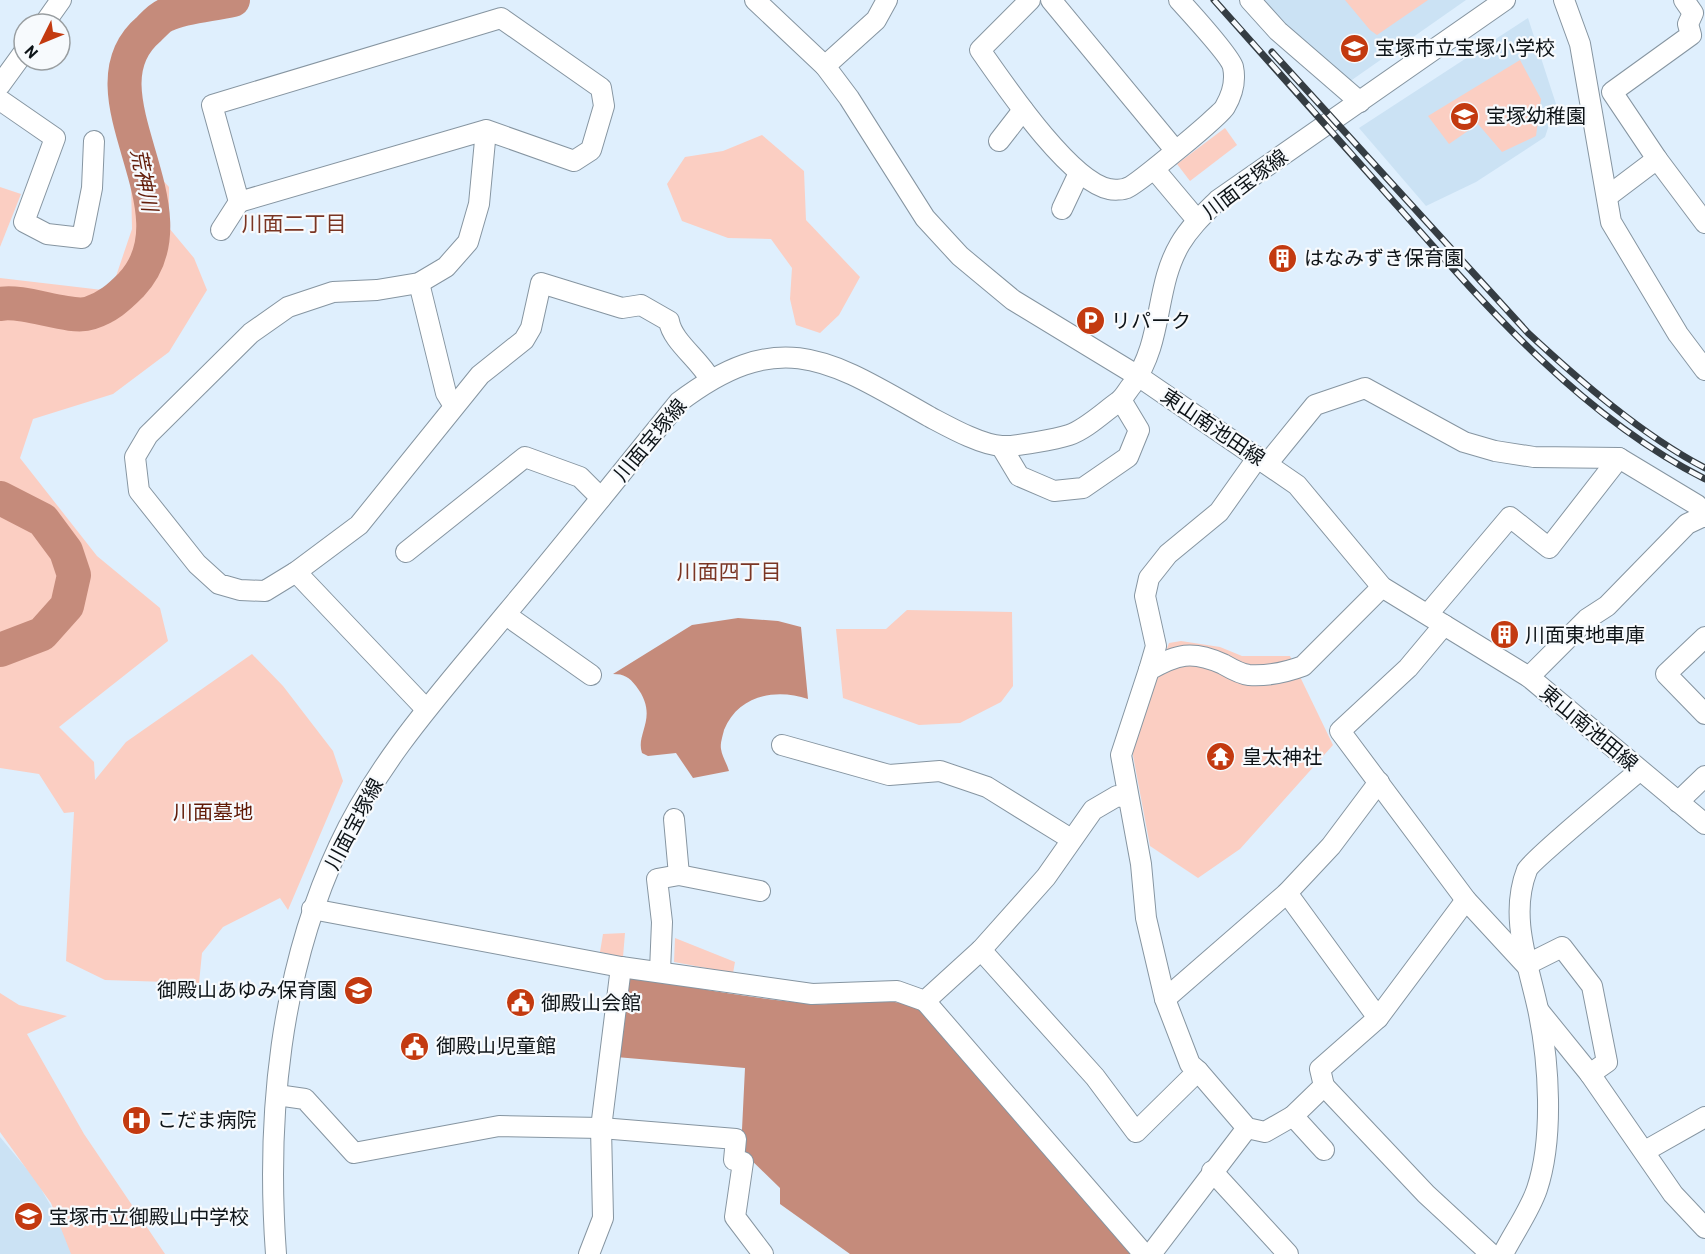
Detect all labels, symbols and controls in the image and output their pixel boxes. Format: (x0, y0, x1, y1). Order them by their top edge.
north arrow (12, 12, 72, 72)
school or university icon: 宝塚市立宝塚小学校 (1338, 32, 1370, 64)
place label: 宝塚市立宝塚小学校 (1375, 35, 1555, 59)
text: N (20, 42, 41, 63)
school or university icon: 宝塚幼稚園 (1449, 100, 1481, 132)
place label: 宝塚幼稚園 (1486, 103, 1586, 127)
street label: 川面宝塚線 (1197, 144, 1292, 223)
water label: 荒神川 (127, 146, 164, 215)
district label: 川面二丁目 (242, 210, 347, 235)
building icon: はなみずき保育園 (1267, 242, 1299, 274)
place label: はなみずき保育園 (1304, 245, 1464, 269)
parking icon: リパーク (1074, 305, 1106, 337)
place label: リパーク (1111, 308, 1191, 332)
street label: 東山南池田線 (1157, 383, 1270, 470)
street label: 川面宝塚線 (608, 393, 691, 485)
district label: 川面四丁目 (677, 558, 782, 583)
building icon: 川面東地車庫 (1488, 619, 1520, 651)
place label: 川面東地車庫 (1525, 622, 1645, 646)
street label: 東山南池田線 (1536, 679, 1643, 775)
temple icon: 皇太神社 (1205, 741, 1237, 773)
place label: 皇太神社 (1242, 744, 1322, 768)
street label: 川面宝塚線 (319, 774, 387, 873)
park label: 川面墓地 (173, 799, 253, 823)
school or university icon: 御殿山あゆみ保育園 (342, 974, 374, 1006)
place label: 御殿山あゆみ保育園 (157, 977, 337, 1001)
public building icon: 御殿山会館 (504, 987, 536, 1019)
place label: 御殿山会館 (541, 990, 641, 1014)
public building icon: 御殿山児童館 (399, 1030, 431, 1062)
place label: 御殿山児童館 (436, 1033, 556, 1057)
hospital icon: こだま病院 (120, 1104, 152, 1136)
place label: こだま病院 (157, 1107, 257, 1131)
school or university icon: 宝塚市立御殿山中学校 (12, 1201, 44, 1233)
place label: 宝塚市立御殿山中学校 (49, 1204, 249, 1228)

